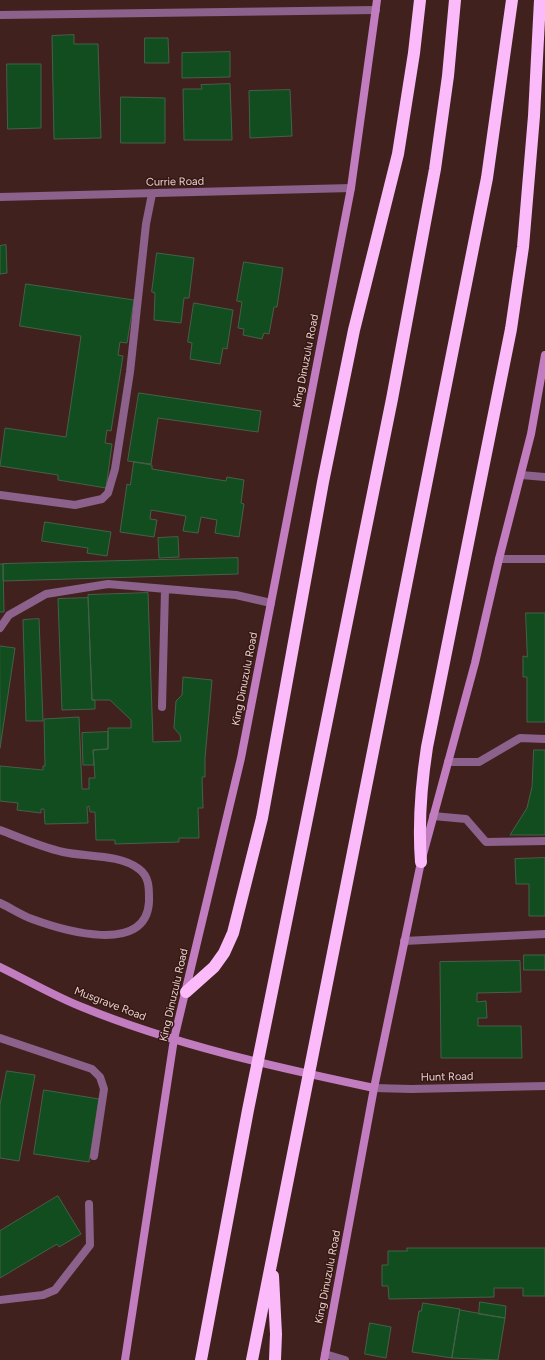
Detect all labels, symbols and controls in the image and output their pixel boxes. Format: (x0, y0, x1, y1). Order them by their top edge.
street label: Currie Road (146, 175, 204, 189)
street label: King Dinuzulu Road (290, 313, 322, 409)
street label: King Dinuzulu Road (229, 631, 261, 727)
street label: King Dinuzulu Road (157, 947, 191, 1043)
street label: Musgrave Road (72, 984, 148, 1024)
street label: Hunt Road (421, 1070, 473, 1084)
street label: King Dinuzulu Road (312, 1229, 344, 1325)

